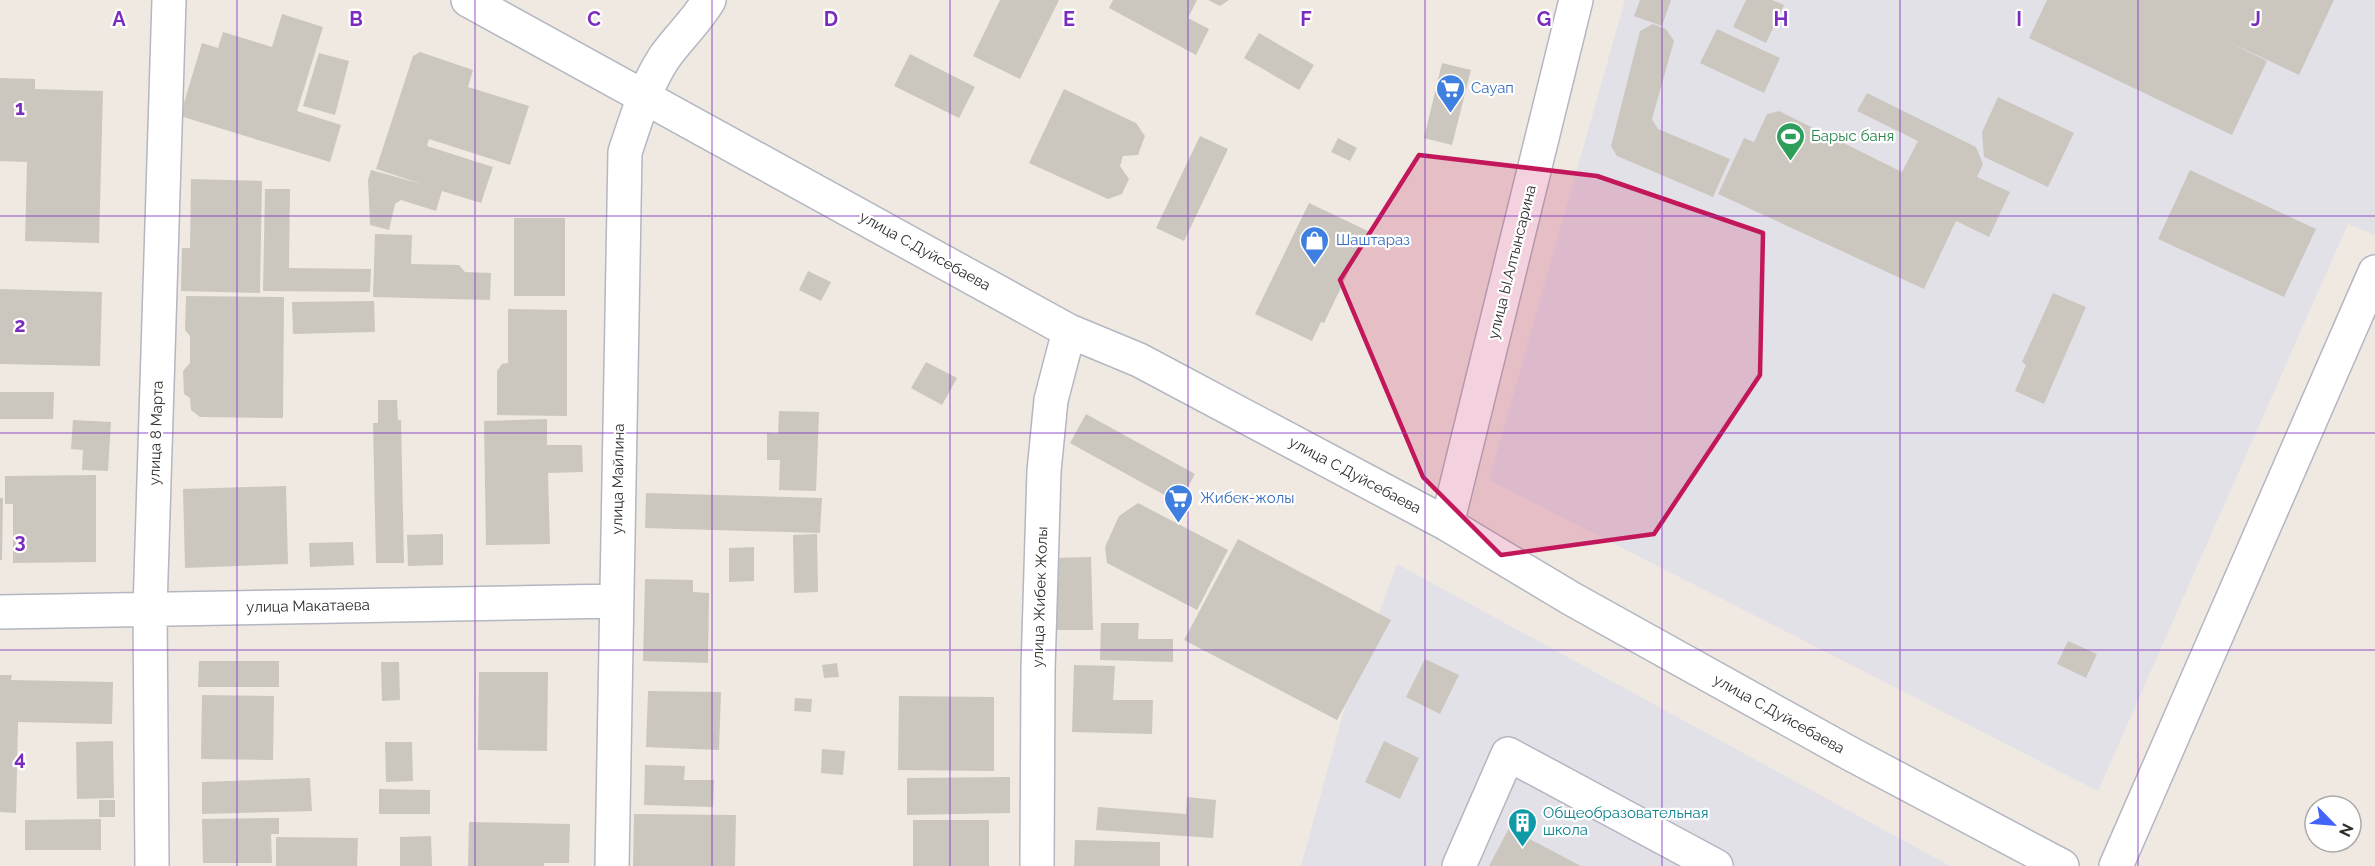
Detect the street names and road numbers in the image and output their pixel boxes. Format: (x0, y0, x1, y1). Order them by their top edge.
street label: улица Ы.Алтынсарина (1484, 183, 1540, 341)
street label: улица С.Дуйсебаева (856, 208, 994, 294)
street label: улица 8 Марта (145, 380, 167, 486)
street label: улица Майлина (608, 423, 628, 535)
street label: улица С.Дуйсебаева (1286, 433, 1424, 517)
street label: улица Жибек Жолы (1029, 526, 1051, 668)
street label: улица Макатаева (246, 596, 370, 616)
street label: улица С.Дуйсебаева (1710, 671, 1848, 757)

